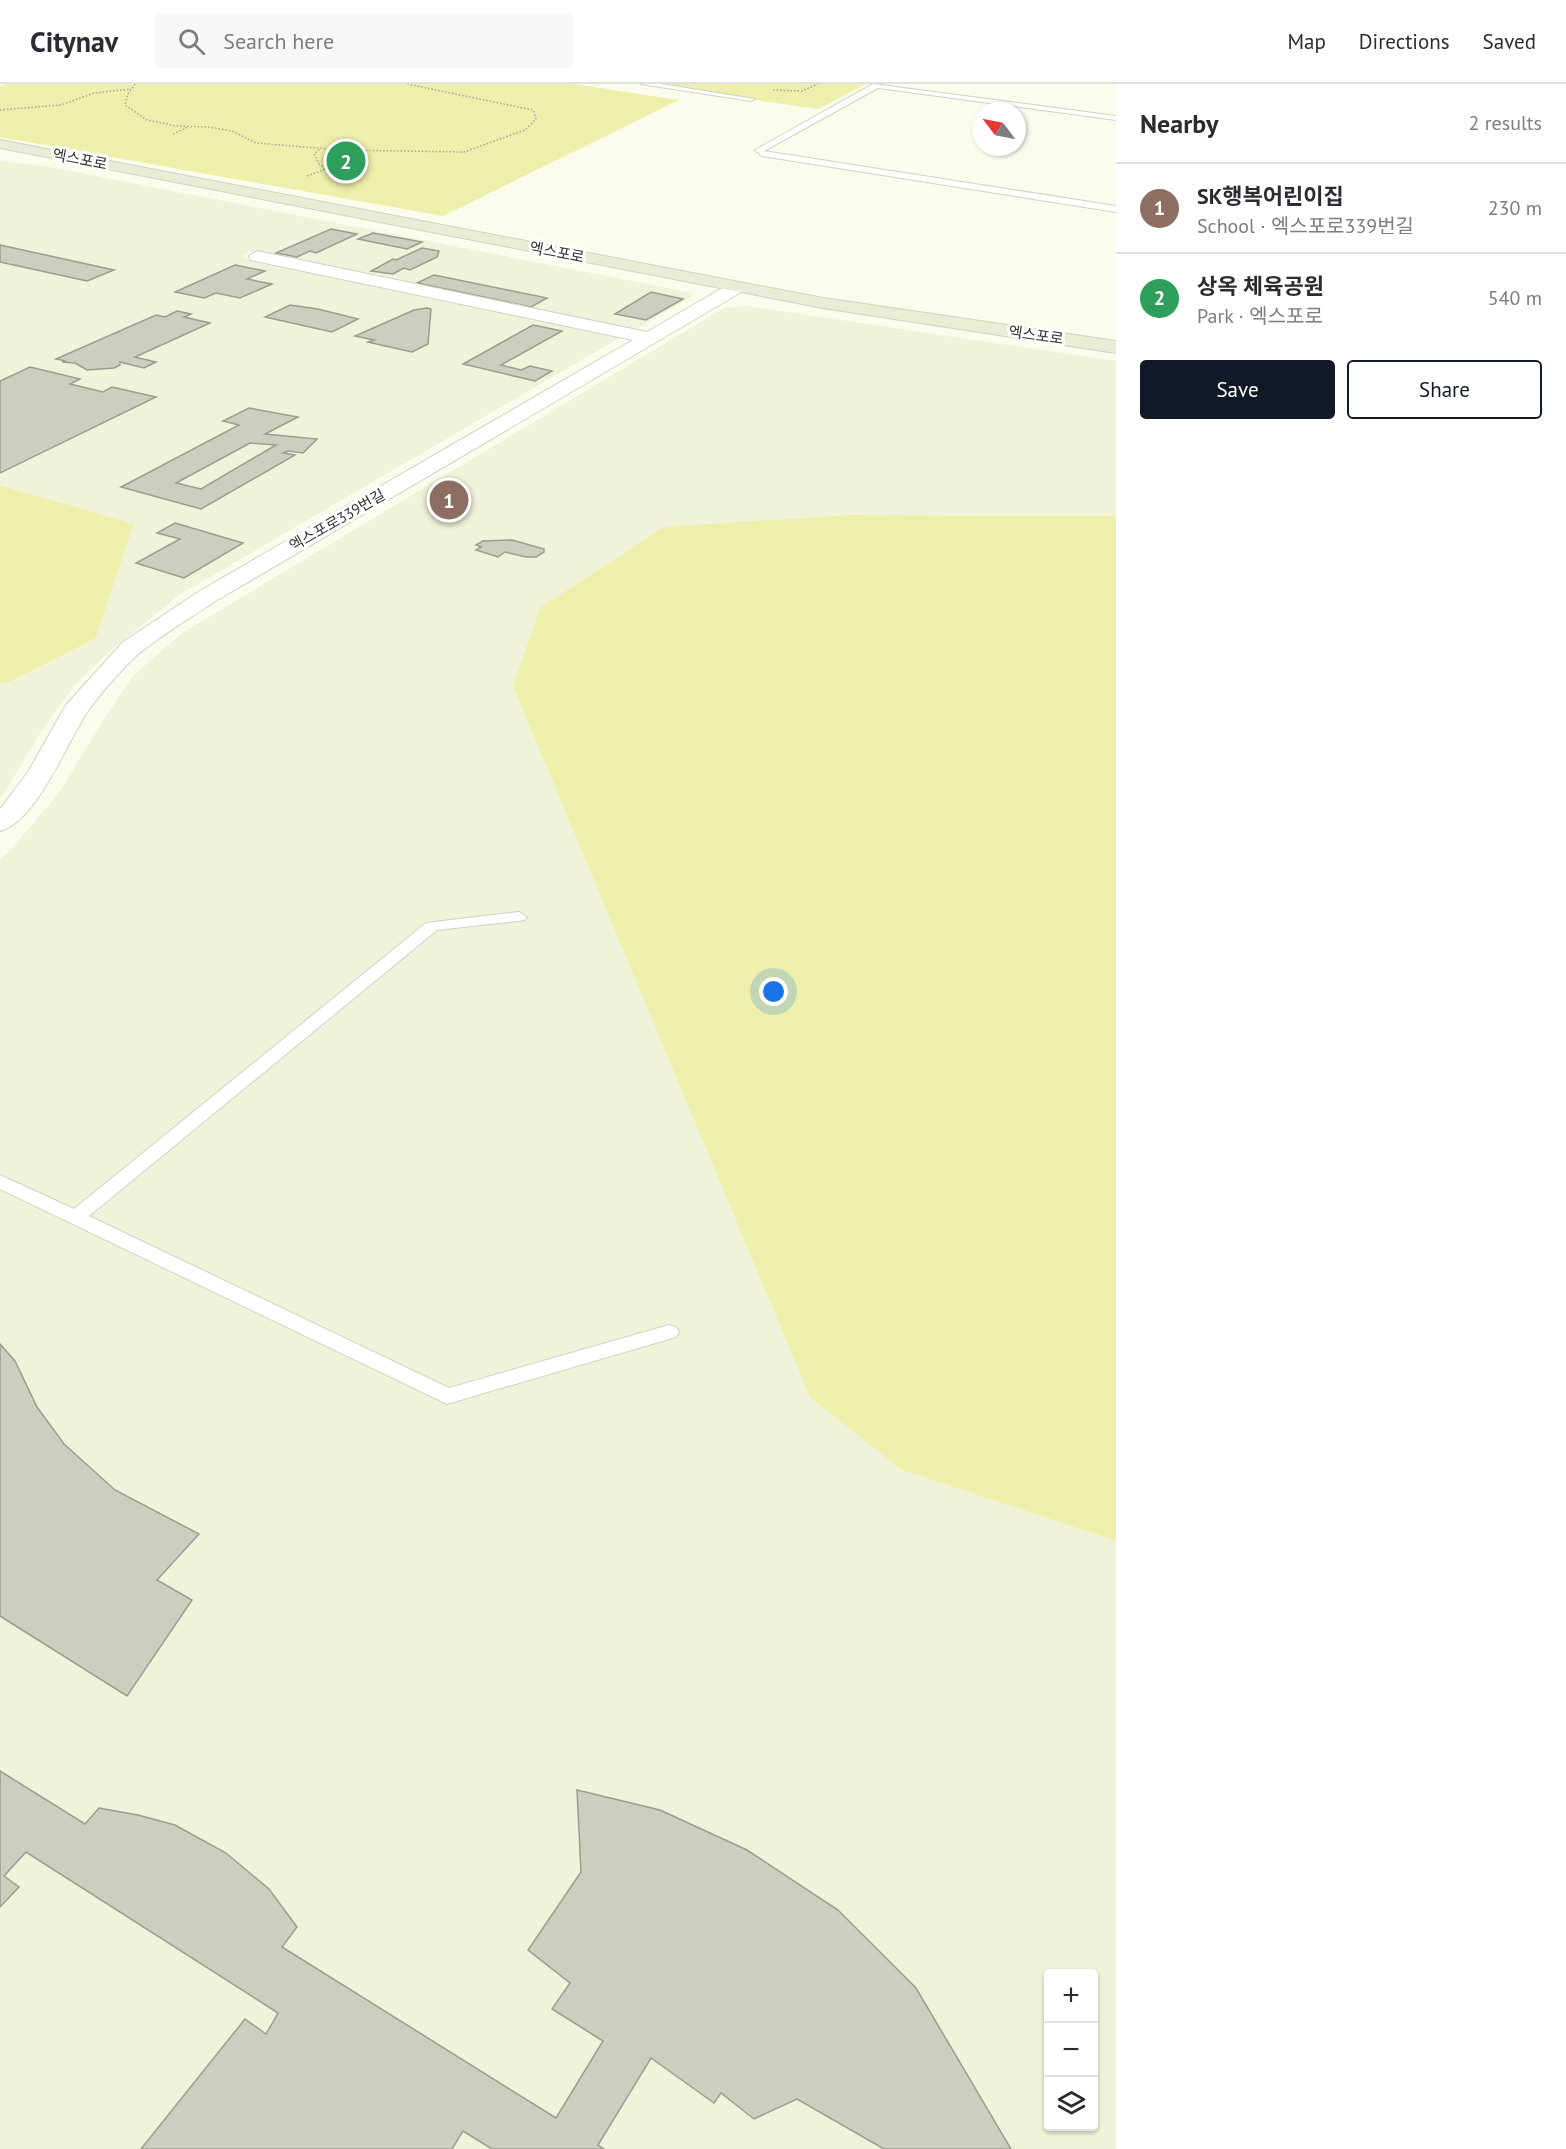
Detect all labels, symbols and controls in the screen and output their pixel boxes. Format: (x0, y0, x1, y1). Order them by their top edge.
search box (154, 14, 574, 68)
text: Citynav (30, 23, 118, 60)
icon: search (175, 25, 208, 58)
text: Search here (223, 27, 334, 55)
text: Map (1287, 28, 1326, 55)
text: Directions (1359, 28, 1450, 55)
text: Saved (1483, 28, 1536, 55)
north arrow (972, 102, 1026, 156)
text: Nearby (1140, 107, 1218, 140)
text: 2 results (1469, 110, 1542, 136)
pin: 2 (326, 138, 366, 184)
street label: 엑스포로 (51, 144, 109, 174)
text: SK행복어린이집 (1197, 182, 1344, 210)
text: 1 (1154, 195, 1165, 221)
text: 230 m (1488, 195, 1542, 221)
text: School · 엑스포로339번길 (1197, 213, 1414, 239)
street label: 엑스포로 (528, 237, 586, 267)
text: 상옥 체육공원 (1197, 272, 1324, 300)
text: 2 (1154, 285, 1165, 311)
text: 540 m (1488, 285, 1542, 311)
text: Park · 엑스포로 (1197, 303, 1323, 329)
street label: 엑스포로 (1007, 322, 1065, 348)
button: Save (1140, 360, 1335, 419)
button: Share (1347, 360, 1542, 419)
pin: 1 (430, 478, 468, 522)
street label: 엑스포로339번길 (286, 485, 388, 555)
your location (759, 977, 788, 1006)
map controls (1044, 1969, 1098, 2131)
button: + (1044, 1969, 1098, 2023)
button: − (1044, 2023, 1098, 2077)
button: layers (1044, 2077, 1098, 2131)

